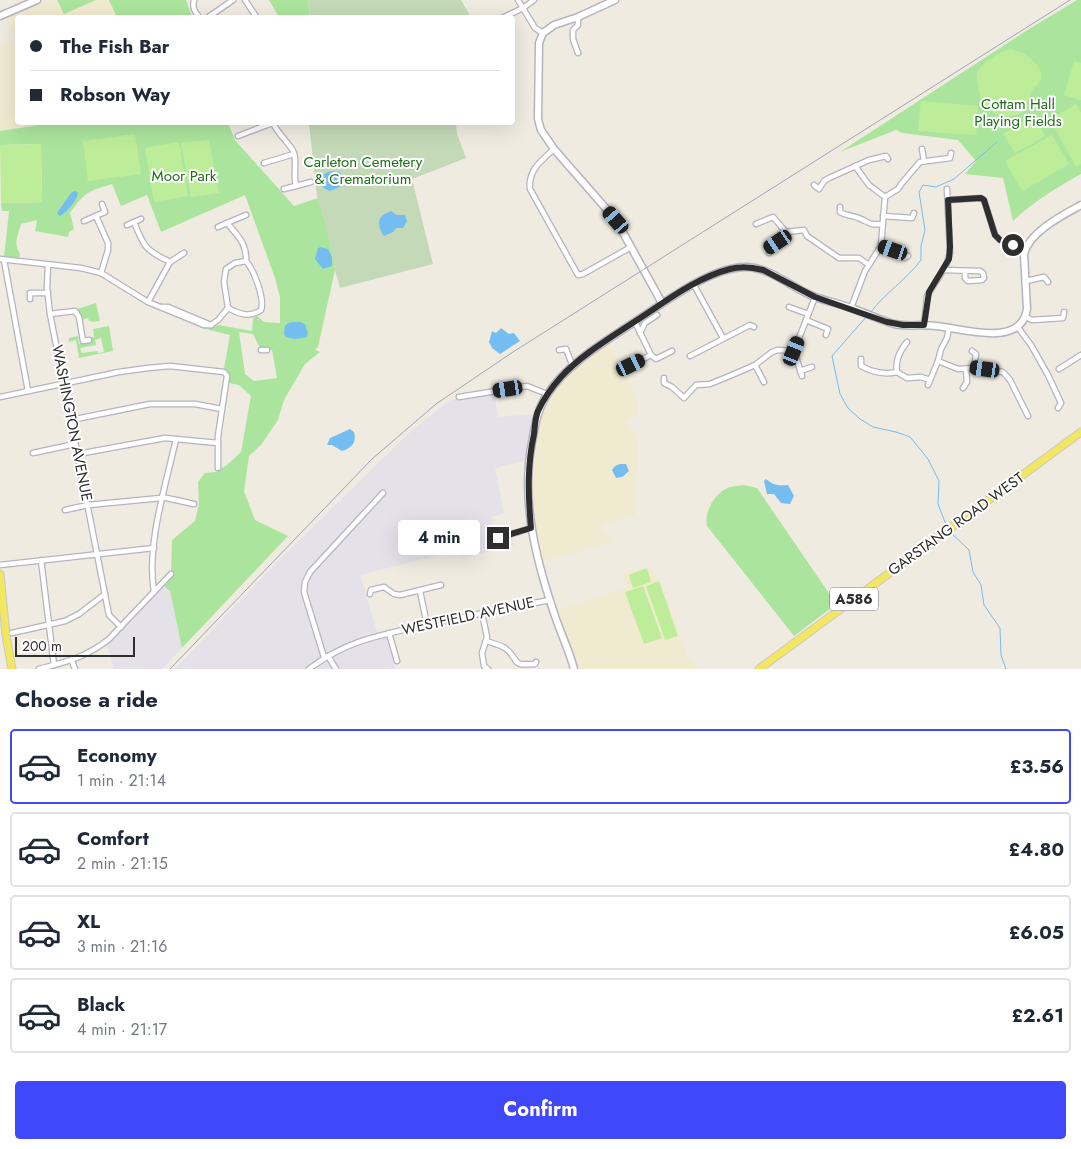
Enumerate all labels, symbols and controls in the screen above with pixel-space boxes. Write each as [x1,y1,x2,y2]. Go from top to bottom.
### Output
text: The Fish Bar [60,33,170,60]
text: Robson Way [60,81,170,108]
park label: Cottam Hall Playing Fields [974,93,1062,132]
park label: Carleton Cemetery & Crematorium [304,151,423,190]
park label: Moor Park [152,165,217,187]
car [600,204,631,236]
car [761,227,794,257]
route start [1002,234,1024,256]
car [876,238,909,262]
car [781,334,806,368]
street label: WASHINGTON AVENUE [46,343,98,503]
car [614,352,647,378]
car [969,359,1000,379]
car [492,379,523,399]
street label: GARSTANG ROAD WEST [883,467,1029,581]
callout: 4 min [398,520,480,556]
text: 4 min [418,526,460,549]
route end [487,527,509,549]
road number: A586 [830,588,878,610]
street label: WESTFIELD AVENUE [400,591,536,641]
scale bar [15,634,135,657]
text: 200 m [22,636,62,656]
text: Choose a ride [15,683,158,715]
text: Economy [77,742,157,769]
icon: car [17,744,62,789]
text: £3.56 [1010,753,1064,780]
text: 1 min · 21:14 [77,769,166,792]
text: Comfort [77,825,149,852]
icon: car [17,827,62,872]
text: £4.80 [1009,836,1064,863]
text: 2 min · 21:15 [77,852,168,875]
text: XL [77,908,100,935]
icon: car [17,910,62,955]
text: £6.05 [1009,919,1064,946]
text: 3 min · 21:16 [77,935,168,958]
text: Black [77,991,125,1018]
icon: car [17,993,62,1038]
text: £2.61 [1011,1002,1064,1029]
text: 4 min · 21:17 [77,1018,167,1041]
button: Confirm [15,1081,1066,1139]

